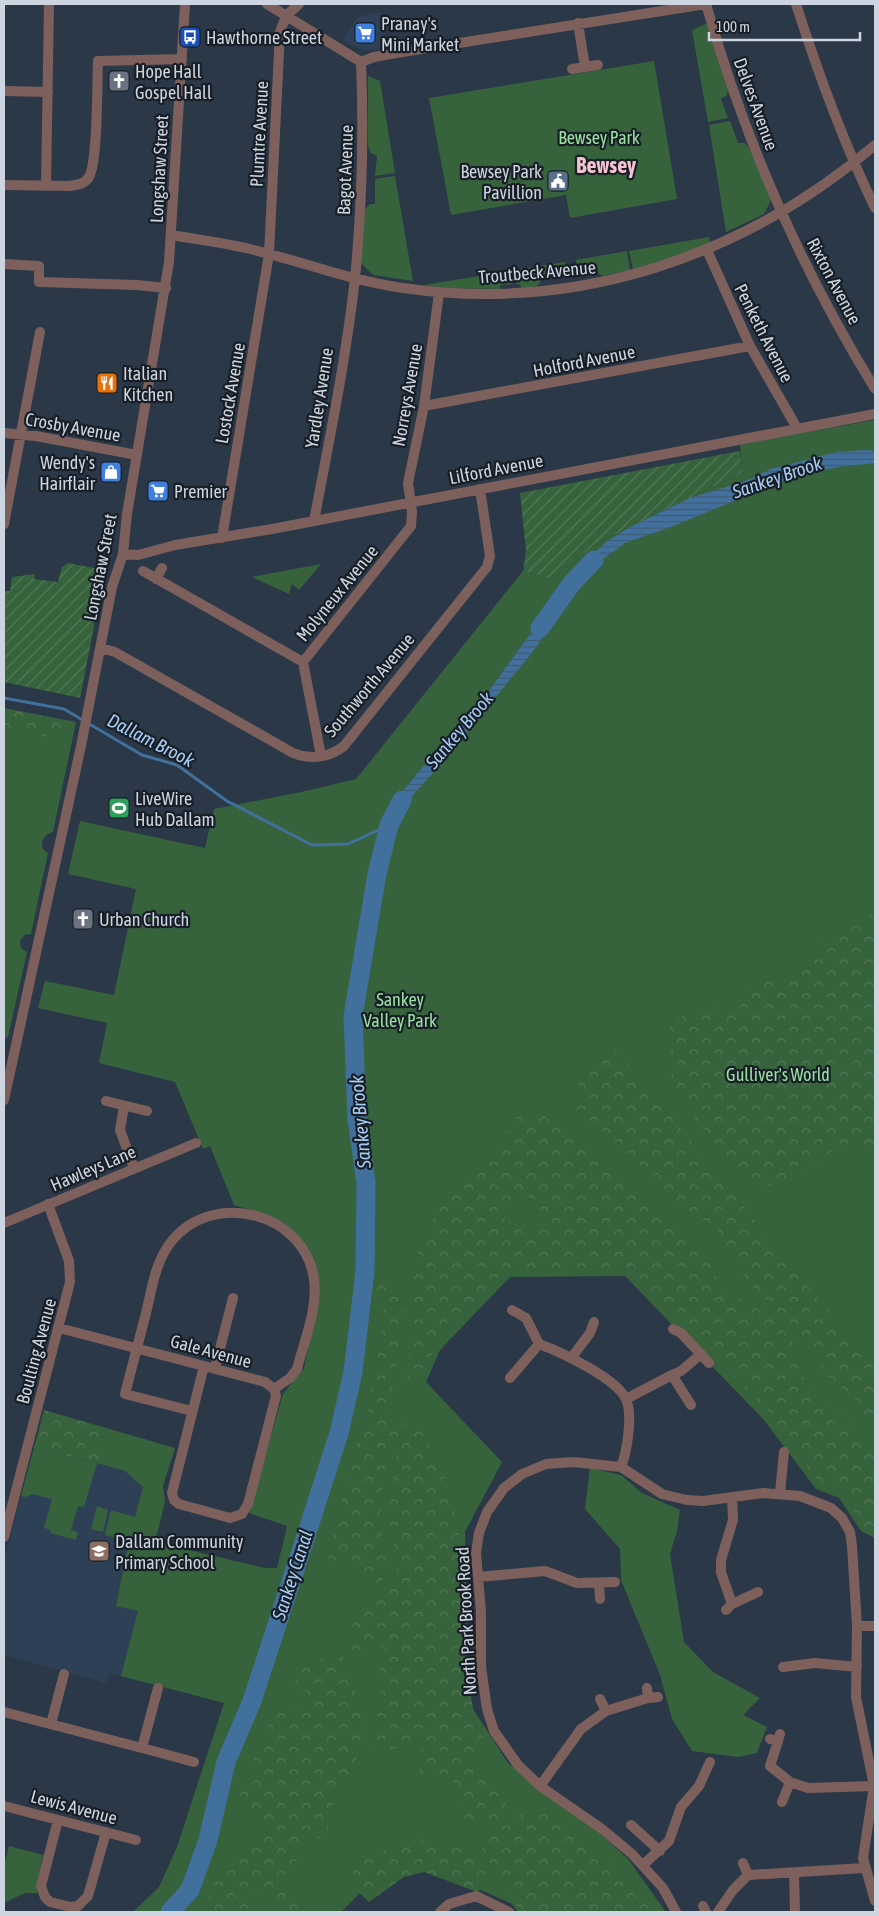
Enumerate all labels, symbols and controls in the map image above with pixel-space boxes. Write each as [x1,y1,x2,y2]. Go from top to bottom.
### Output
scale bar [709,10,860,42]
place label: Pranay's Mini Market [381,13,459,55]
text: 100 m [716,18,750,35]
supermarket icon: Pranay's Mini Market [353,21,377,45]
bus stop icon: Hawthorne Street [178,25,202,49]
place label: Hawthorne Street [206,27,322,48]
street label: Delves Avenue [730,55,782,153]
place label: Hope Hall Gospel Hall [135,61,212,103]
church icon: Hope Hall Gospel Hall [107,69,131,93]
street label: Plumtre Avenue [246,80,272,188]
street label: Longshaw Street [146,114,172,224]
street label: Bagot Avenue [333,125,357,215]
park label: Bewsey Park [558,127,640,148]
district label: Bewsey [576,152,636,178]
place label: Bewsey Park Pavillion [460,161,542,203]
public building icon: Bewsey Park Pavillion [546,169,570,193]
street label: Rixton Avenue [802,234,866,328]
street label: Troutbeck Avenue [477,256,597,288]
street label: Penketh Avenue [730,280,798,386]
street label: Lostock Avenue [211,341,249,445]
street label: Holford Avenue [531,341,637,381]
street label: Norreys Avenue [388,342,426,448]
street label: Yardley Avenue [301,346,337,450]
place label: Italian Kitchen [123,363,173,405]
restaurant icon: Italian Kitchen [95,371,119,395]
street label: Crosby Avenue [24,408,122,446]
street label: Lilford Avenue [447,450,545,488]
water label: Sankey Brook [728,451,825,503]
place label: Wendy's Hairflair [39,452,96,494]
shop icon: Wendy's Hairflair [99,460,123,484]
supermarket icon: Premier [146,479,170,503]
place label: Premier [174,481,228,502]
street label: Longshaw Street [79,512,121,622]
street label: Molyneux Avenue [292,541,382,645]
street label: Southworth Avenue [319,629,419,741]
water label: Sankey Brook [420,687,498,774]
water label: Dallam Brook [104,709,199,772]
place label: LiveWire Hub Dallam [135,788,214,830]
sports icon: LiveWire Hub Dallam [107,796,131,820]
church icon: Urban Church [71,907,95,931]
place label: Urban Church [99,909,189,930]
park label: Sankey Valley Park [363,989,437,1031]
park label: Gulliver's World [726,1064,830,1085]
water label: Sankey Brook [345,1074,375,1170]
street label: Hawleys Lane [47,1141,139,1195]
street label: Boulting Avenue [12,1296,60,1406]
street label: Gale Avenue [168,1330,254,1372]
water label: Sankey Canal [267,1527,317,1624]
place label: Dallam Community Primary School [115,1531,243,1573]
school or university icon: Dallam Community Primary School [87,1539,111,1563]
street label: North Park Brook Road [452,1546,480,1696]
street label: Lewis Avenue [29,1785,119,1829]

